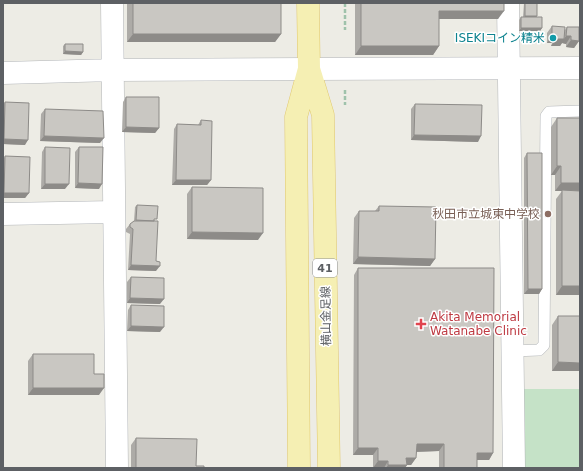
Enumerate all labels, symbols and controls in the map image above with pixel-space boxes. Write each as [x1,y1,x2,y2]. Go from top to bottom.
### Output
place label: ISEKIコイン精米 [455,31,545,45]
marker: ISEKIコイン精米 [548,33,558,43]
place label: 秋田市立城東中学校 [432,207,540,221]
marker: 秋田市立城東中学校 [543,209,553,219]
road number: 41 [313,259,337,277]
street label: 横山金足線 [318,286,334,346]
place label: Akita Memorial Watanabe Clinic [430,310,527,338]
marker: Akita Memorial Watanabe Clinic [415,318,427,330]

